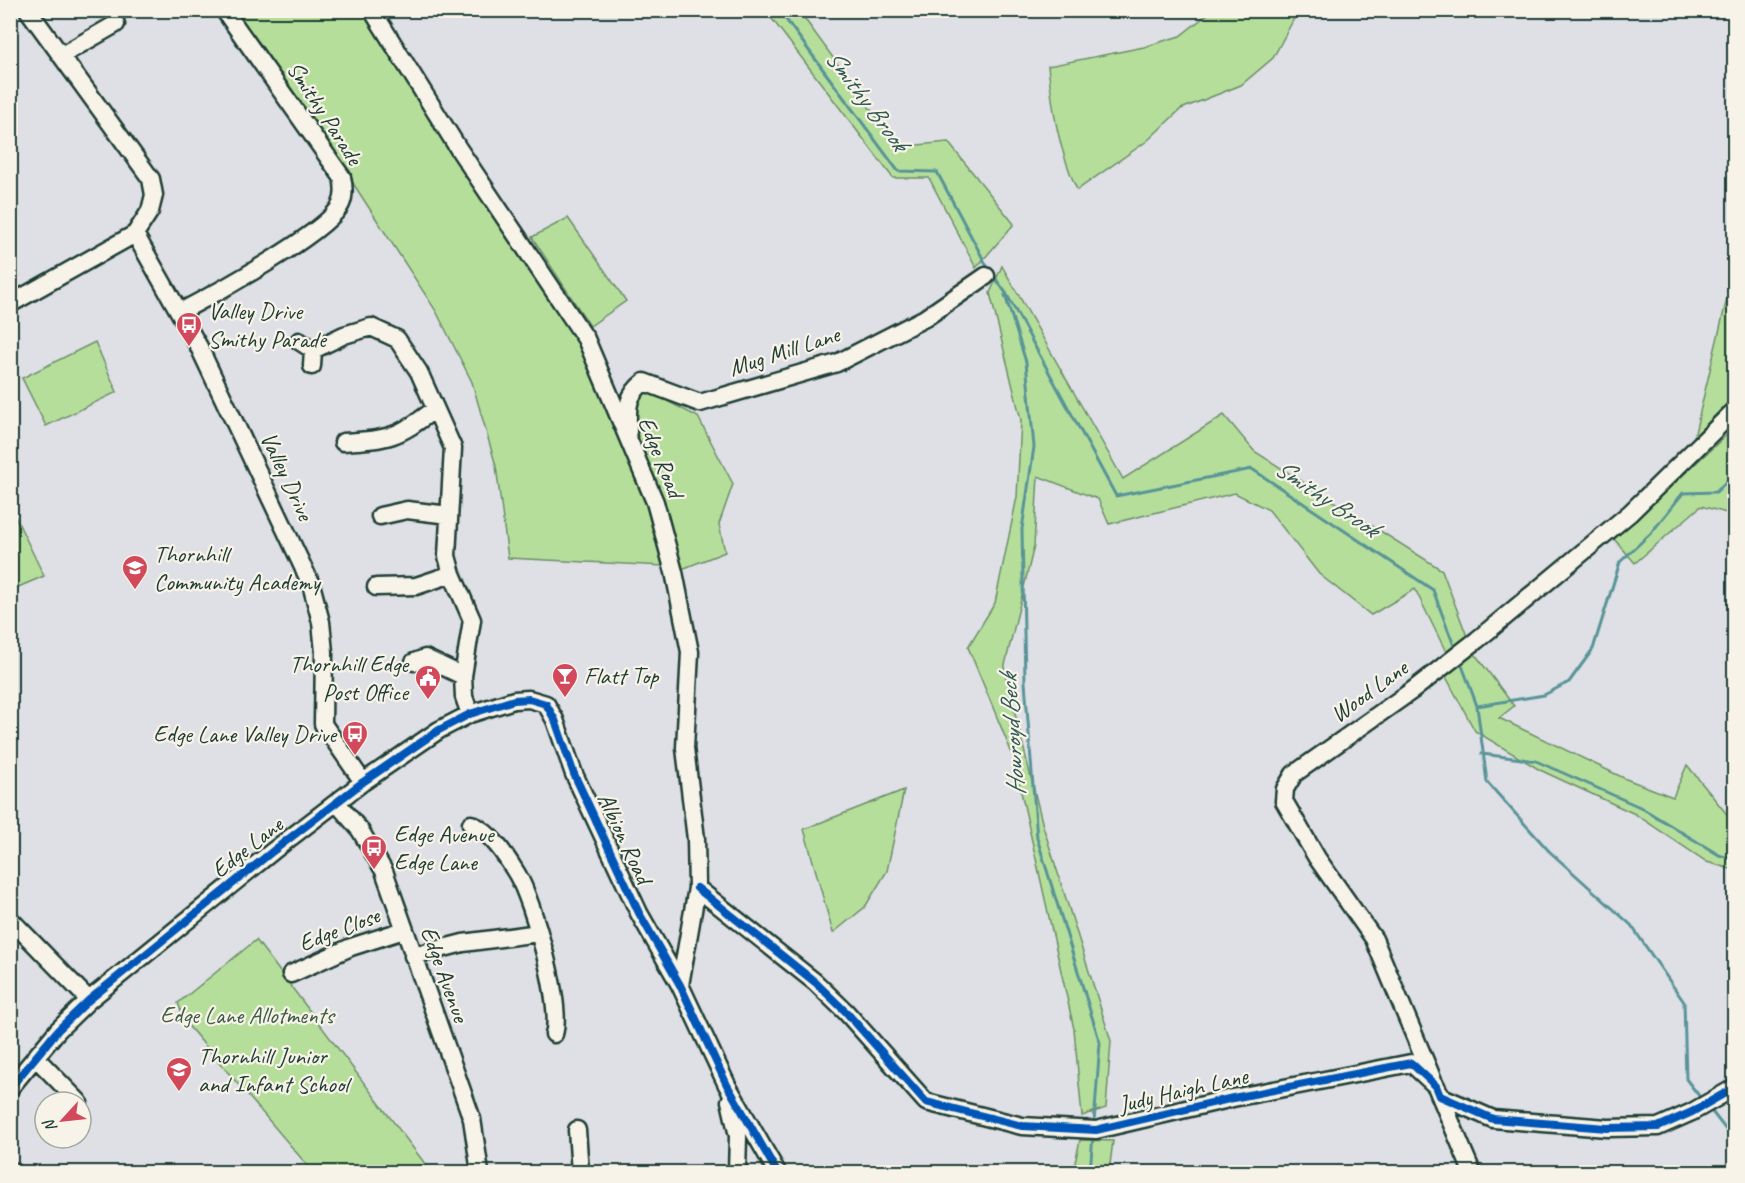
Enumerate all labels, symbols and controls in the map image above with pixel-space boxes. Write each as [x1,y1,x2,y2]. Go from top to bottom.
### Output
water label: Smithy Brook [818,43,919,162]
street label: Smithy Parade [280,55,371,172]
place label: Valley Drive Smithy Parade [208,296,328,354]
bus stop icon: Valley Drive Smithy Parade [174,310,204,348]
street label: Mug Mill Lane [725,318,845,383]
street label: Edge Road [631,412,692,505]
street label: Valley Drive [254,427,321,527]
water label: Smithy Brook [1269,451,1390,548]
place label: Thornhill Community Academy [154,539,321,597]
school or university icon: Thornhill Community Academy [120,553,150,591]
place label: Thornhill Edge Post Office [289,649,410,707]
street label: Wood Lane [1325,652,1415,729]
bar icon: Flatt Top [550,661,580,699]
place label: Flatt Top [584,661,659,691]
public building icon: Thornhill Edge Post Office [413,663,443,701]
water label: Howroyd Beck [991,668,1033,797]
place label: Edge Lane Valley Drive [153,719,338,749]
bus stop icon: Edge Lane Valley Drive [340,719,370,757]
street label: Albion Road [591,788,661,892]
street label: Edge Lane [205,808,291,884]
place label: Edge Avenue Edge Lane [394,819,496,877]
bus stop icon: Edge Avenue Edge Lane [359,833,389,871]
street label: Edge Close [294,899,386,958]
street label: Edge Avenue [414,922,477,1028]
park label: Edge Lane Allotments [160,1000,336,1030]
place label: Thornhill Junior and Infant School [198,1041,352,1099]
school or university icon: Thornhill Junior and Infant School [164,1055,194,1093]
street label: Judy Haigh Lane [1115,1060,1253,1120]
north arrow [33,1090,93,1150]
text: N [38,1115,62,1135]

